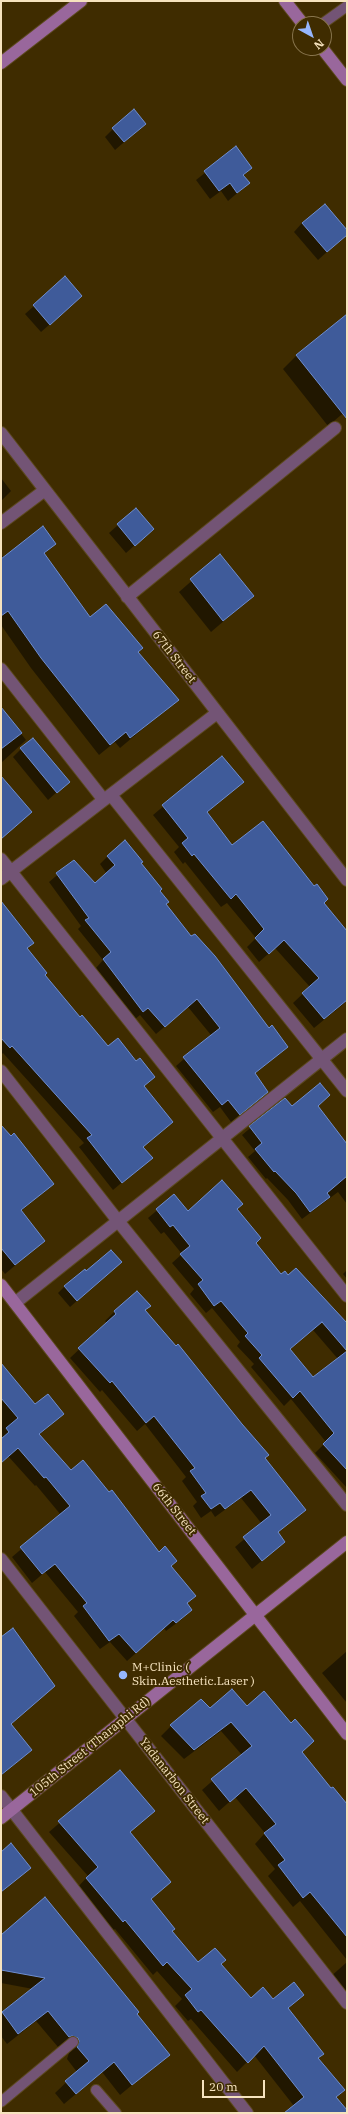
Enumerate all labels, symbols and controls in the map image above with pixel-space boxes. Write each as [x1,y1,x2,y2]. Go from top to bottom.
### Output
north arrow [292,16,332,56]
text: N [311,36,327,53]
street label: 67th Street [149,628,199,686]
street label: 66th Street [149,1480,199,1538]
place label: M+Clinic ( Skin.Aesthetic.Laser ) [132,1661,255,1689]
marker: M+Clinic ( Skin.Aesthetic.Laser ) [117,1669,129,1681]
street label: 105th Street (Tharaphi Rd) [27,1694,153,1800]
street label: Yadanarbon Street [136,1735,212,1827]
scale bar [204,2072,267,2098]
text: 20 m [209,2079,238,2094]

